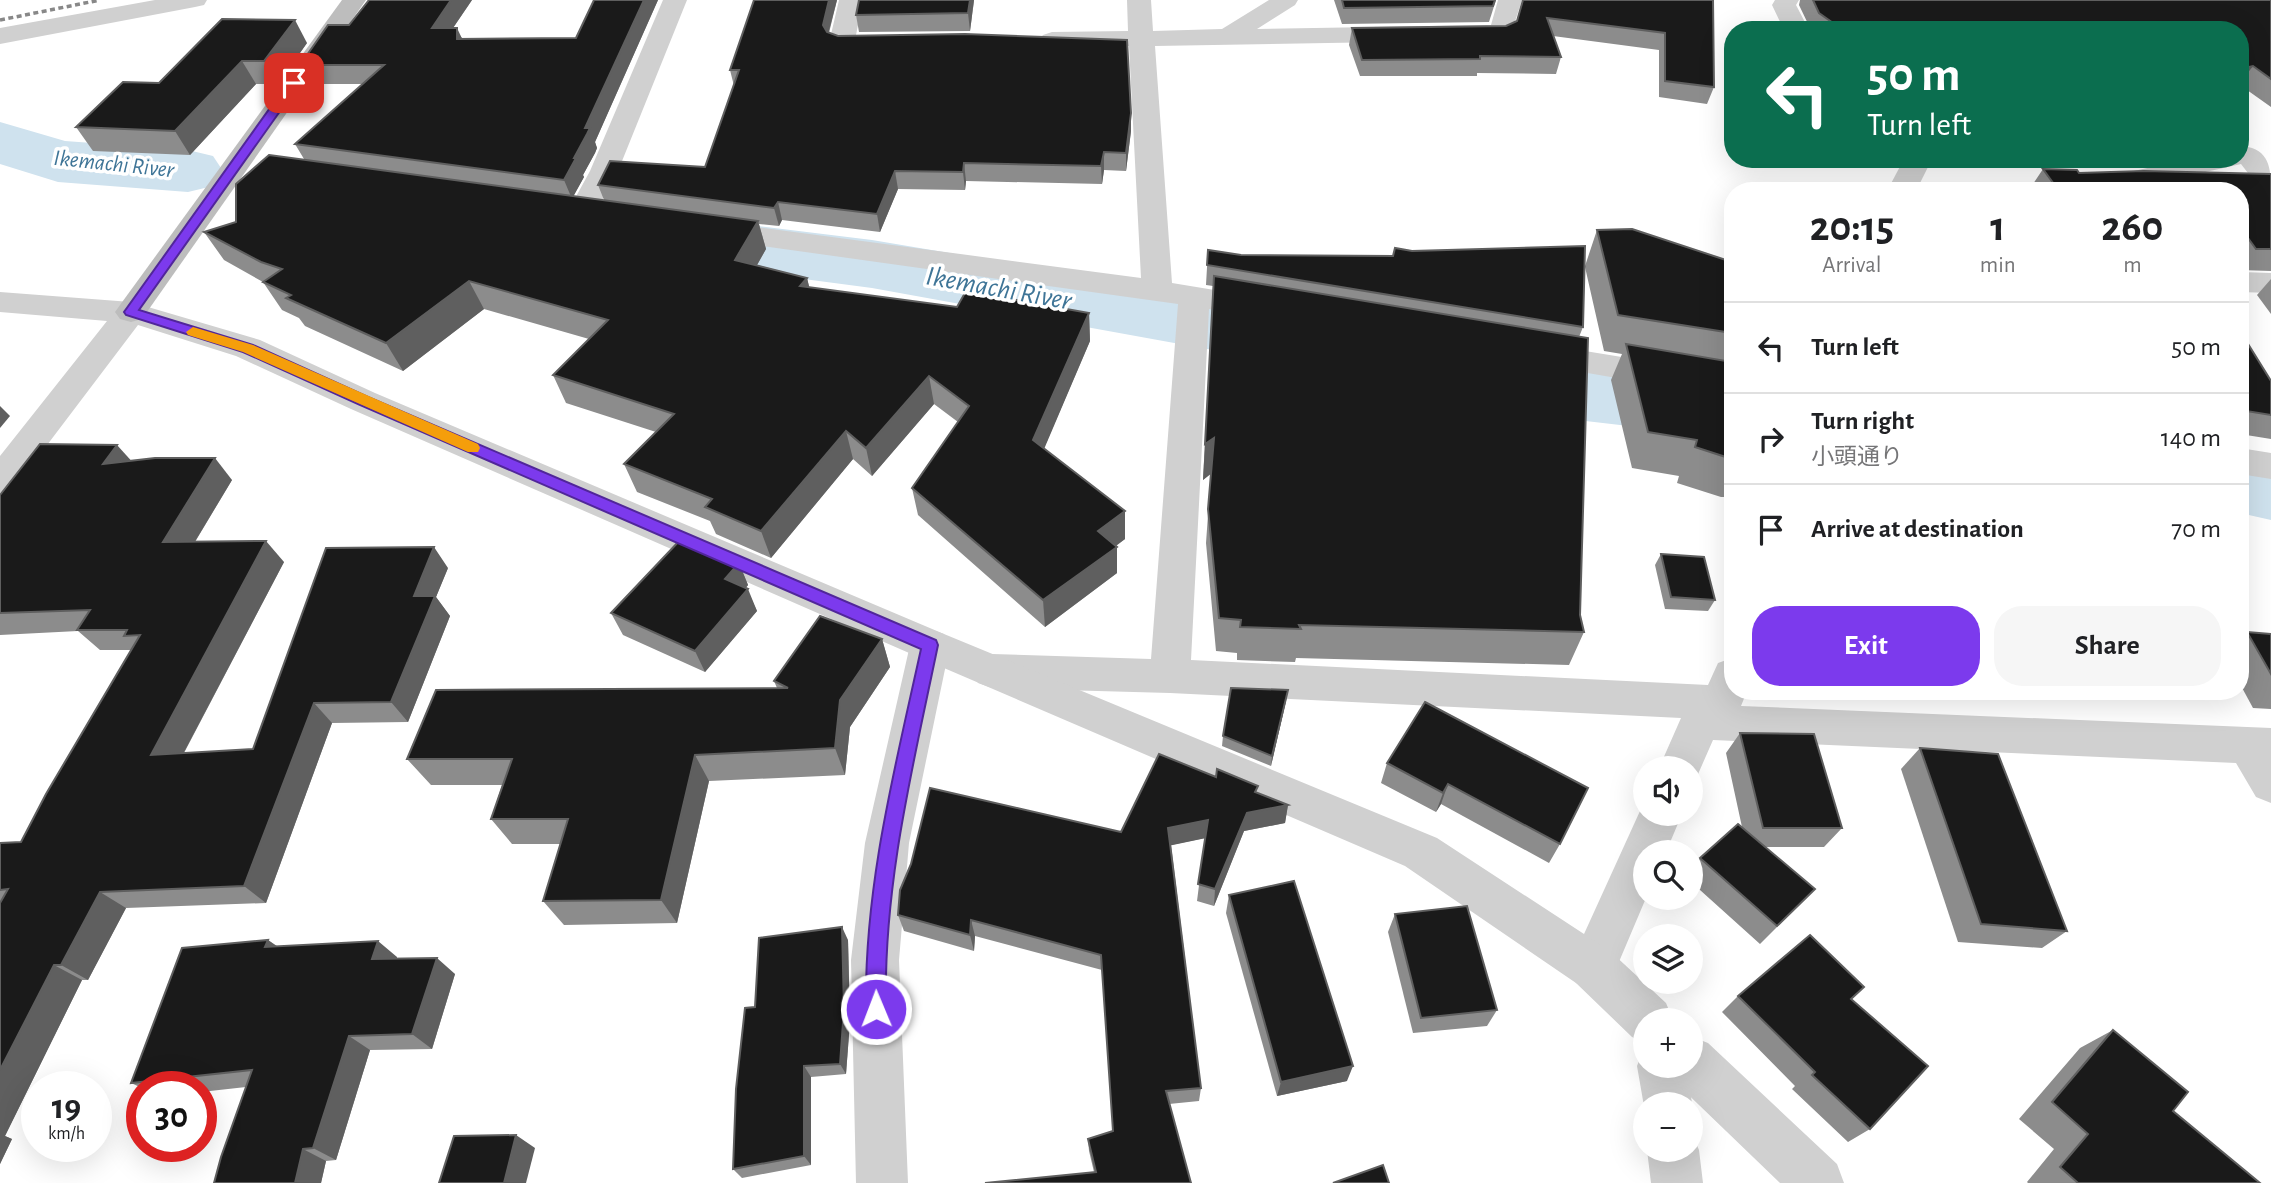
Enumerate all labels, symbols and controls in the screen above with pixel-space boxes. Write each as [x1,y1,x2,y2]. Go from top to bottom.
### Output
icon: left [1752,49,1843,140]
text: 50 m [1867,51,1961,100]
pin [264,53,324,113]
icon: arrive [275,64,313,102]
text: Turn left [1867,109,1971,141]
water label: Ikemachi River [53,147,176,182]
text: 20:15 [1810,206,1894,248]
text: 1 [1990,206,2005,248]
text: 260 [2101,206,2163,248]
text: Arrival [1822,254,1882,277]
text: min [1980,254,2016,277]
text: m [2123,254,2142,277]
water label: Ikemachi River [924,262,1074,316]
icon: left [1752,329,1790,367]
text: Turn left [1811,334,1899,360]
text: 50 m [2171,334,2221,360]
text: Turn right [1811,408,1914,434]
icon: right [1752,420,1790,458]
text: 140 m [2161,425,2221,451]
text: 小頭通り [1811,446,1903,469]
icon: arrive [1752,511,1790,549]
text: Arrive at destination [1811,516,2024,542]
text: 70 m [2171,516,2221,542]
button: Exit [1752,606,1980,686]
button: Share [1994,606,2221,686]
map controls [1633,756,1703,1162]
button: sound [1633,756,1703,826]
button: search [1633,840,1703,910]
button: layers [1633,924,1703,994]
position arrow [839,972,913,1046]
button: + [1633,1008,1703,1078]
speed limit sign: 30 [126,1071,217,1162]
text: 19 [52,1090,81,1125]
button: − [1633,1092,1703,1162]
text: km/h [48,1125,85,1143]

